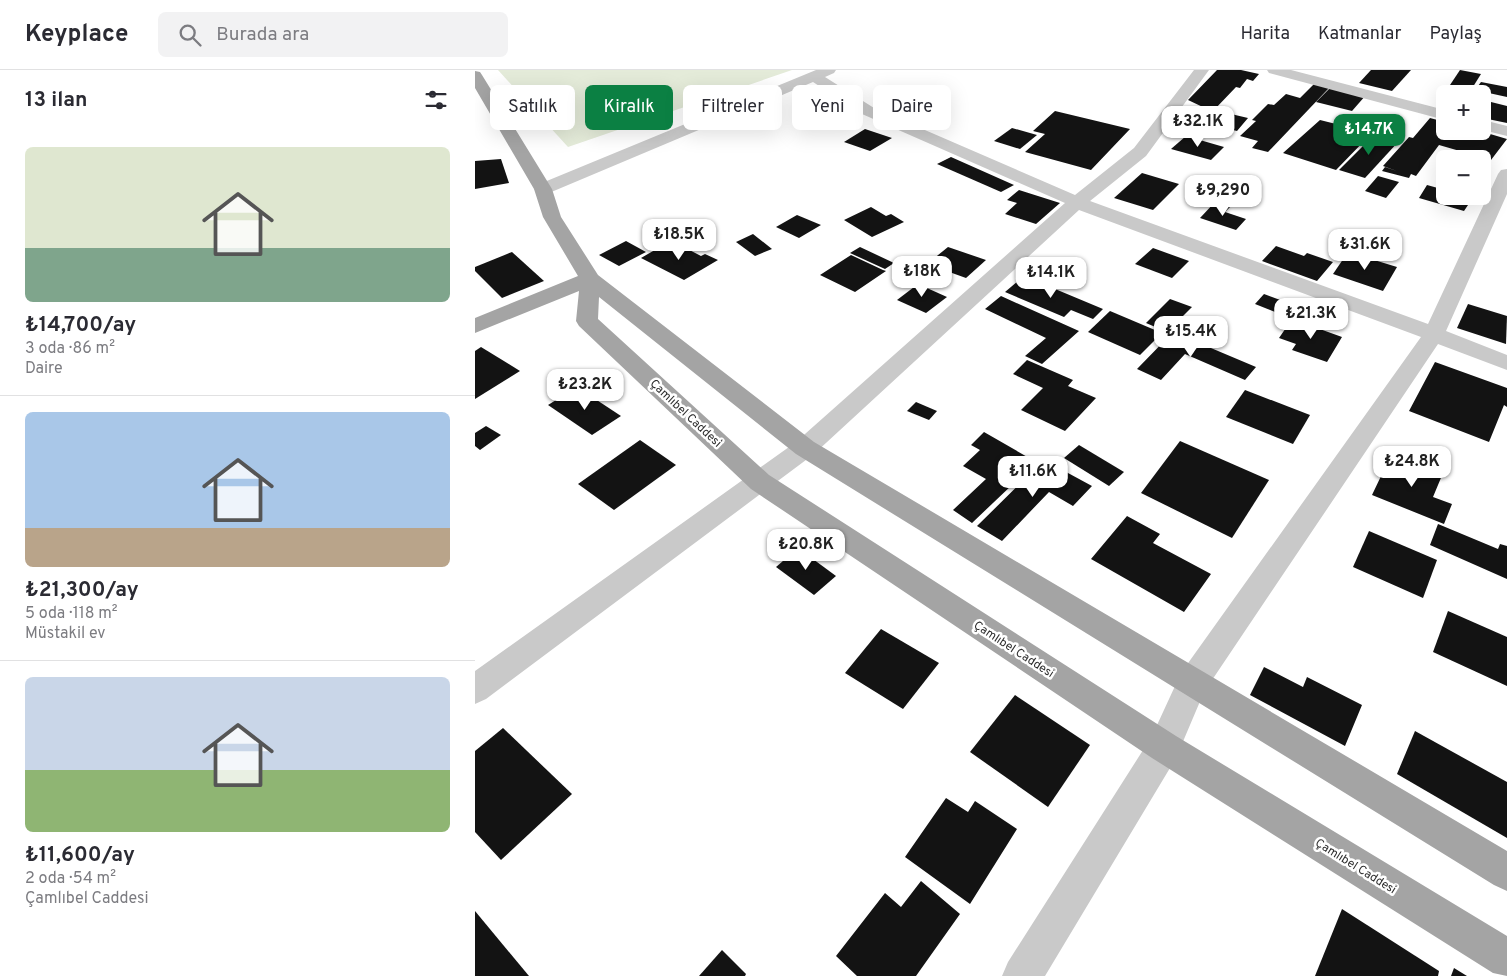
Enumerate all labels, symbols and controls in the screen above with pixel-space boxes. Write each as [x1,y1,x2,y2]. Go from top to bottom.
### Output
search box [158,12,508,57]
text: Keyplace [25,20,128,50]
icon: search [176,21,204,49]
text: Burada ara [216,23,309,47]
text: Harita [1241,23,1290,46]
text: Katmanlar [1318,23,1401,46]
text: Paylaş [1429,23,1482,46]
chip: Satılık [490,85,575,130]
chip: Kiralık [585,85,673,130]
chip: Filtreler [683,85,782,130]
chip: Yeni [792,85,863,130]
chip: Daire [873,85,951,130]
map controls [1436,85,1491,205]
button: + [1436,85,1491,140]
icon: filters [422,86,450,114]
text: 13 ilan [25,87,88,114]
pin: ₺32.1K [1157,106,1239,148]
text: ₺32.1K [1172,112,1224,132]
pin: ₺14.7K [1328,114,1410,156]
text: ₺14.7K [1344,120,1394,140]
button: − [1436,150,1491,205]
pin: ₺9,290 [1182,174,1264,217]
icon: home [193,179,283,269]
text: ₺9,290 [1196,181,1250,201]
pin: ₺18.5K [638,218,720,261]
text: ₺18.5K [653,225,705,245]
pin: ₺31.6K [1324,228,1406,271]
text: ₺31.6K [1339,235,1391,255]
pin: ₺18K [892,256,952,298]
pin: ₺14.1K [1010,256,1092,299]
text: ₺18K [903,262,941,282]
text: ₺14.1K [1027,263,1075,283]
pin: ₺21.3K [1270,298,1352,340]
text: ₺21.3K [1285,304,1337,324]
text: ₺14,700/ay [25,312,136,339]
pin: ₺15.4K [1150,316,1232,358]
text: ₺15.4K [1165,322,1217,342]
text: 3 oda · 86 m² [25,339,115,359]
text: Daire [25,359,63,379]
pin: ₺23.2K [544,368,626,411]
text: ₺23.2K [558,375,612,395]
street label: Çamlıbel Caddesi [646,376,725,451]
icon: home [193,445,283,535]
pin: ₺24.8K [1371,446,1453,488]
text: ₺24.8K [1384,452,1440,472]
pin: ₺11.6K [992,456,1074,498]
text: ₺11.6K [1009,462,1057,482]
pin: ₺20.8K [765,528,847,571]
text: ₺20.8K [778,535,834,555]
text: ₺21,300/ay [25,577,139,604]
text: 5 oda · 118 m² [25,604,118,624]
street label: Çamlıbel Caddesi [970,618,1057,682]
text: Müstakil ev [25,624,106,644]
icon: home [193,710,283,800]
street label: Çamlıbel Caddesi [1312,836,1399,898]
text: ₺11,600/ay [25,842,135,869]
text: 2 oda · 54 m² [25,869,116,889]
text: Çamlıbel Caddesi [25,889,149,909]

